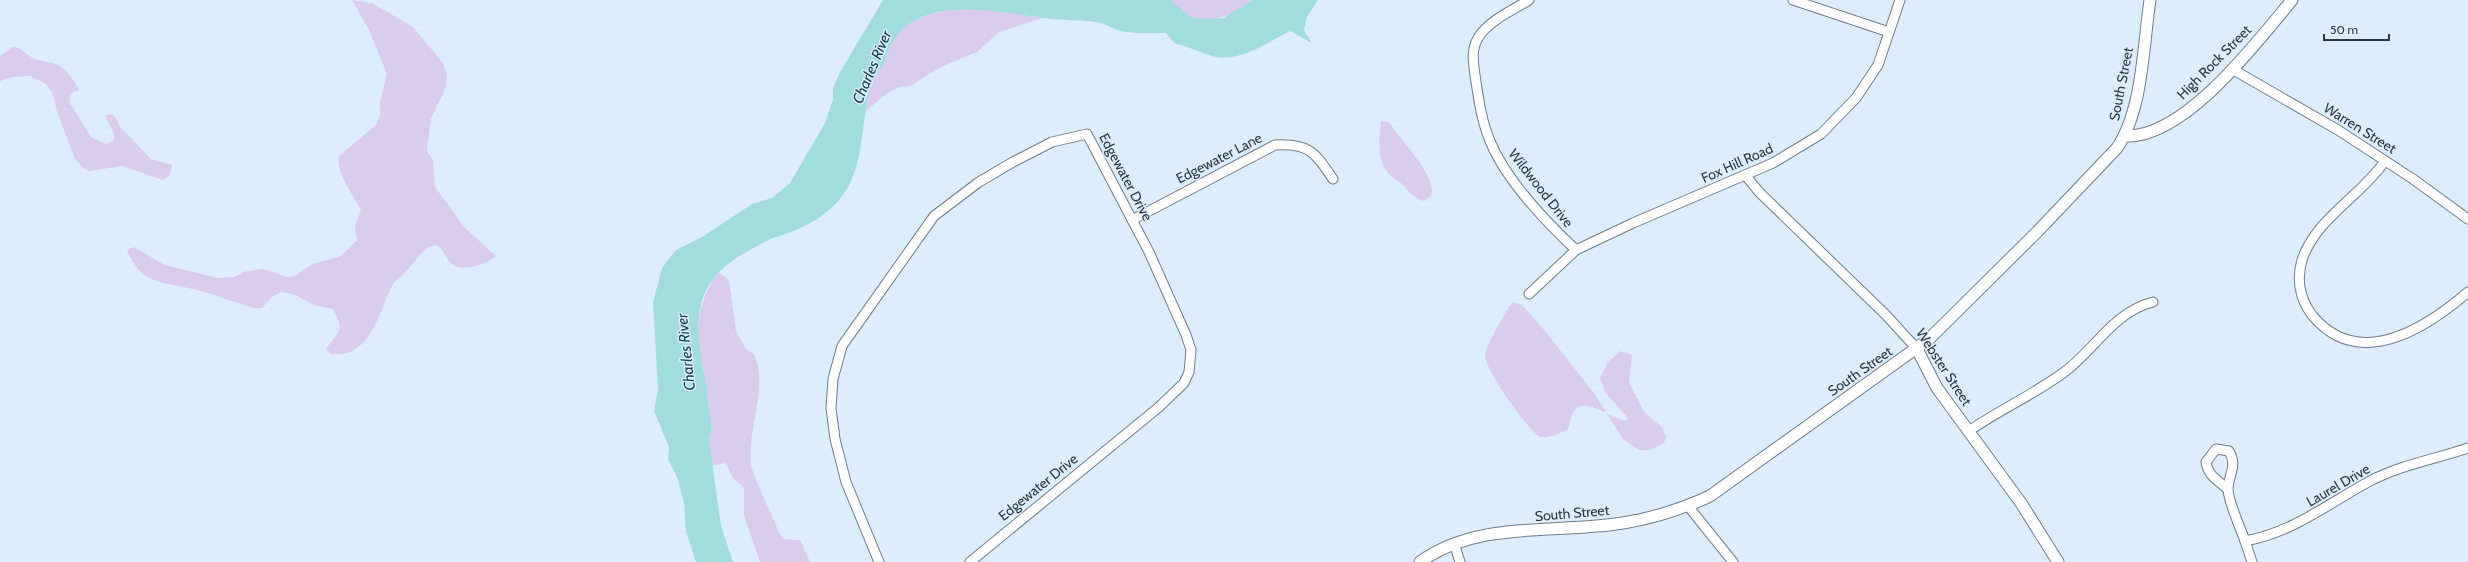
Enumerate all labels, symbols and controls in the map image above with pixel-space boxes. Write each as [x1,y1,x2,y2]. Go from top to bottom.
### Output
scale bar [2324,16,2389,42]
street label: High Rock Street [2173,21,2255,103]
text: 50 m [2330,22,2358,37]
water label: Charles River [849,27,896,106]
street label: South Street [2105,45,2137,122]
street label: Warren Street [2320,99,2400,158]
street label: Edgewater Lane [1173,129,1265,187]
street label: Edgewater Drive [1095,130,1157,224]
street label: Fox Hill Road [1698,139,1776,187]
street label: Wildwood Drive [1505,145,1577,231]
water label: Charles River [673,311,699,391]
street label: Webster Street [1912,325,1976,409]
street label: South Street [1824,342,1896,400]
street label: Edgewater Drive [995,450,1081,524]
street label: Laurel Drive [2303,460,2373,510]
street label: South Street [1534,501,1610,525]

